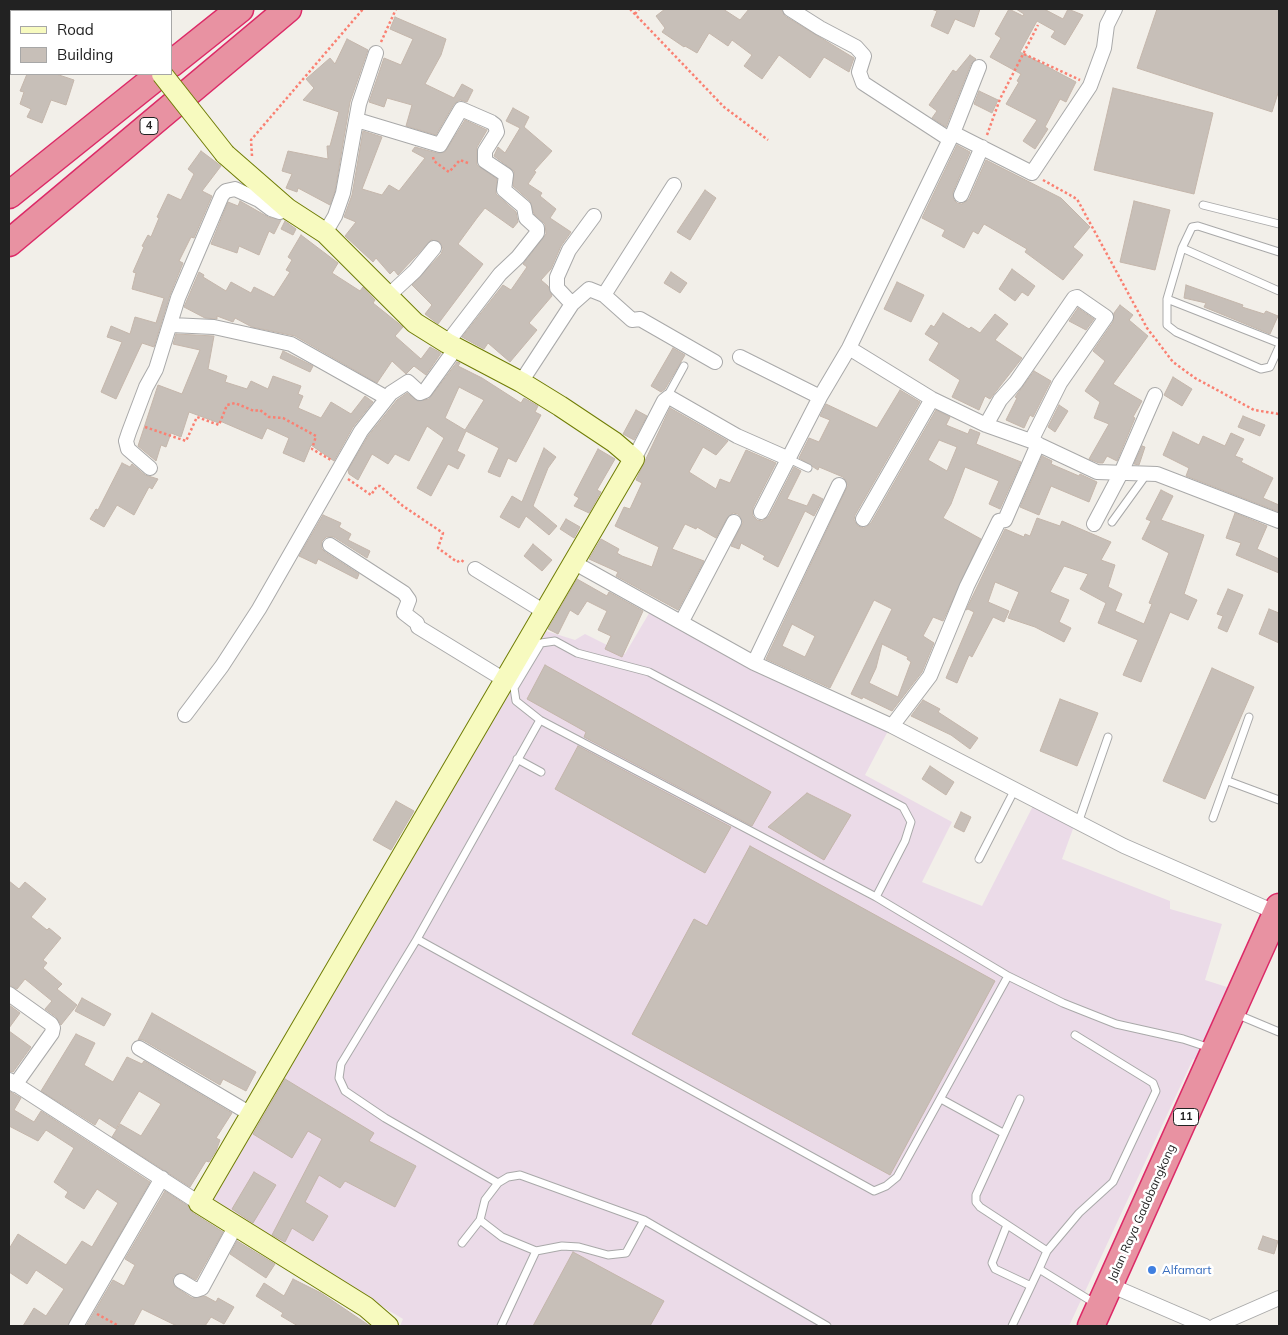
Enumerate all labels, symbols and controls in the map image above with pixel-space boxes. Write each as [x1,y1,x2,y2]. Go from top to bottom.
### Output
legend [10,10,172,75]
text: Road [57,20,94,39]
text: Building [57,45,113,64]
road number: 4 [140,118,158,134]
road number: 11 [1174,1108,1198,1126]
street label: Jalan Raya Gadobangkong [1105,1142,1179,1284]
place label: Alfamart [1162,1263,1211,1277]
marker: Alfamart [1146,1264,1158,1276]

